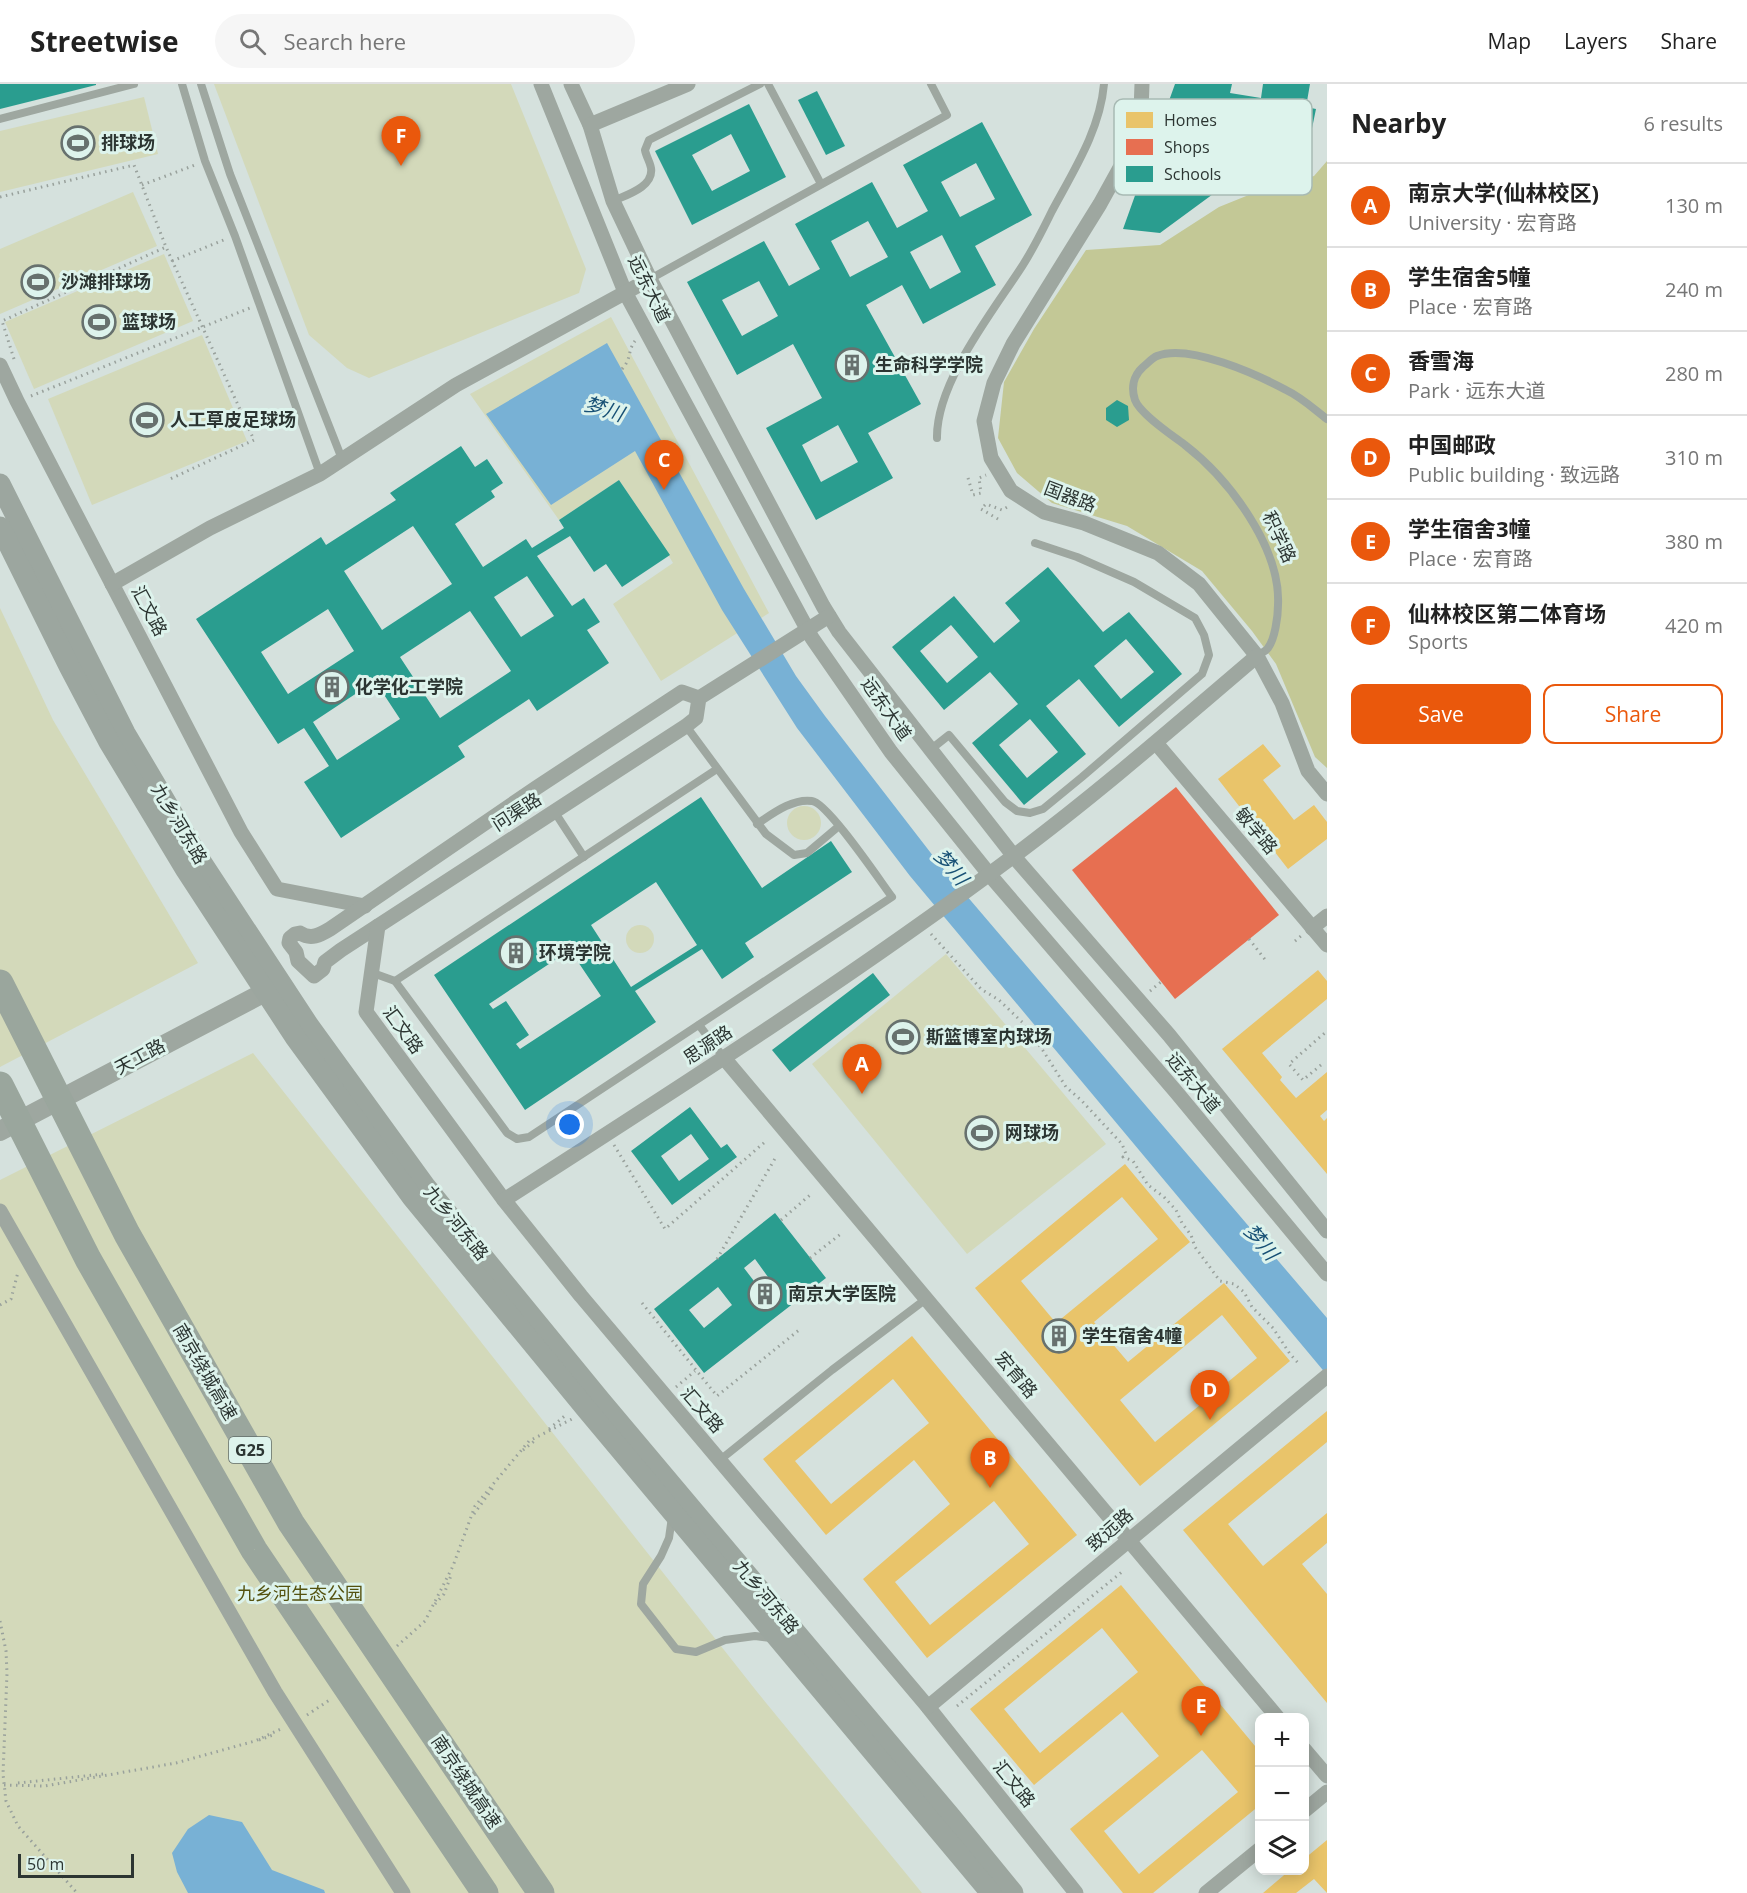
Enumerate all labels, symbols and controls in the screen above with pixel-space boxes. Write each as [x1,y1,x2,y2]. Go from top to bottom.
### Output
search box [215,14,635,68]
text: Streetwise [30,22,179,60]
icon: search [236,25,269,58]
text: Search here [284,26,406,56]
text: Map [1488,27,1531,55]
text: Layers [1564,27,1628,55]
text: Share [1661,27,1717,55]
legend [1114,99,1312,195]
text: Nearby [1351,105,1446,141]
text: Homes [1164,109,1217,131]
text: 6 results [1643,110,1723,137]
pin: F [382,116,420,166]
sports icon: 排球场 [60,125,96,161]
place label: 排球场 [101,130,155,154]
text: Shops [1164,136,1210,158]
text: Schools [1164,163,1221,185]
text: 南京大学(仙林校区) [1408,177,1599,207]
text: A [1364,192,1377,219]
text: 130 m [1665,192,1723,219]
text: University · 宏育路 [1408,209,1577,236]
street label: 远东大道 [623,251,676,326]
text: 学生宿舍5幢 [1408,261,1531,291]
sports icon: 沙滩排球场 [20,264,56,300]
place label: 沙滩排球场 [61,269,151,293]
text: B [1364,276,1377,303]
text: 240 m [1665,276,1723,303]
text: Place · 宏育路 [1408,293,1533,320]
sports icon: 篮球场 [81,304,117,340]
place label: 篮球场 [122,309,176,333]
text: 香雪海 [1408,345,1474,375]
building icon: 生命科学学院 [834,347,870,383]
place label: 生命科学学院 [875,352,983,376]
text: C [1364,360,1377,387]
text: 280 m [1665,360,1723,387]
text: Park · 远东大道 [1408,377,1545,404]
water label: 梦川 [581,390,629,428]
sports icon: 人工草皮足球场 [129,402,165,438]
place label: 人工草皮足球场 [170,407,296,431]
text: 中国邮政 [1408,429,1496,459]
pin: C [644,440,684,490]
text: D [1363,444,1378,471]
text: 310 m [1665,444,1723,471]
text: Public building · 致远路 [1408,461,1620,488]
street label: 国器路 [1041,475,1100,517]
street label: 积学路 [1258,507,1302,566]
text: 学生宿舍3幢 [1408,513,1531,543]
text: E [1365,528,1376,555]
text: 380 m [1665,528,1723,555]
text: Place · 宏育路 [1408,545,1533,572]
street label: 汇文路 [127,581,173,640]
text: 仙林校区第二体育场 [1408,598,1606,628]
text: F [1365,612,1376,639]
text: 420 m [1665,612,1723,639]
text: Sports [1408,628,1468,655]
building icon: 化学化工学院 [314,669,350,705]
street label: 远东大道 [856,672,917,745]
place label: 化学化工学院 [355,674,463,698]
button: Save [1351,684,1531,744]
button: Share [1543,684,1723,744]
street label: 九乡河东路 [146,779,213,868]
street label: 问渠路 [487,786,546,836]
street label: 敏学路 [1230,802,1283,859]
water label: 梦川 [928,843,976,892]
building icon: 环境学院 [498,935,534,971]
place label: 环境学院 [539,940,611,964]
street label: 汇文路 [378,1001,429,1058]
street label: 思源路 [678,1019,737,1069]
sports icon: 斯篮博室内球场 [885,1019,921,1055]
place label: 斯篮博室内球场 [926,1024,1052,1048]
street label: 天工路 [110,1033,169,1079]
pin: A [842,1044,882,1094]
street label: 远东大道 [1161,1047,1226,1118]
your location [555,1110,584,1139]
sports icon: 网球场 [964,1115,1000,1151]
place label: 网球场 [1005,1120,1059,1144]
street label: 九乡河东路 [419,1180,494,1265]
water label: 梦川 [1238,1218,1286,1267]
building icon: 南京大学医院 [747,1276,783,1312]
place label: 南京大学医院 [788,1281,896,1305]
building icon: 学生宿舍4幢 [1041,1318,1077,1354]
street label: 南京绕城高速 [168,1319,243,1424]
place label: 学生宿舍4幢 [1082,1323,1182,1347]
street label: 宏育路 [990,1346,1043,1403]
pin: D [1190,1370,1230,1420]
street label: 汇文路 [676,1381,730,1438]
road number: G25 [229,1437,271,1463]
pin: B [970,1438,1010,1488]
street label: 致远路 [1081,1502,1138,1556]
street label: 九乡河东路 [729,1554,805,1639]
park label: 九乡河生态公园 [237,1581,363,1605]
pin: E [1182,1686,1220,1736]
map controls [1255,1713,1309,1875]
button: + [1255,1713,1309,1767]
street label: 南京绕城高速 [427,1730,507,1833]
street label: 汇文路 [988,1755,1041,1812]
button: − [1255,1767,1309,1821]
button: layers [1255,1821,1309,1875]
scale bar [18,1851,134,1878]
text: 50 m [27,1853,64,1875]

